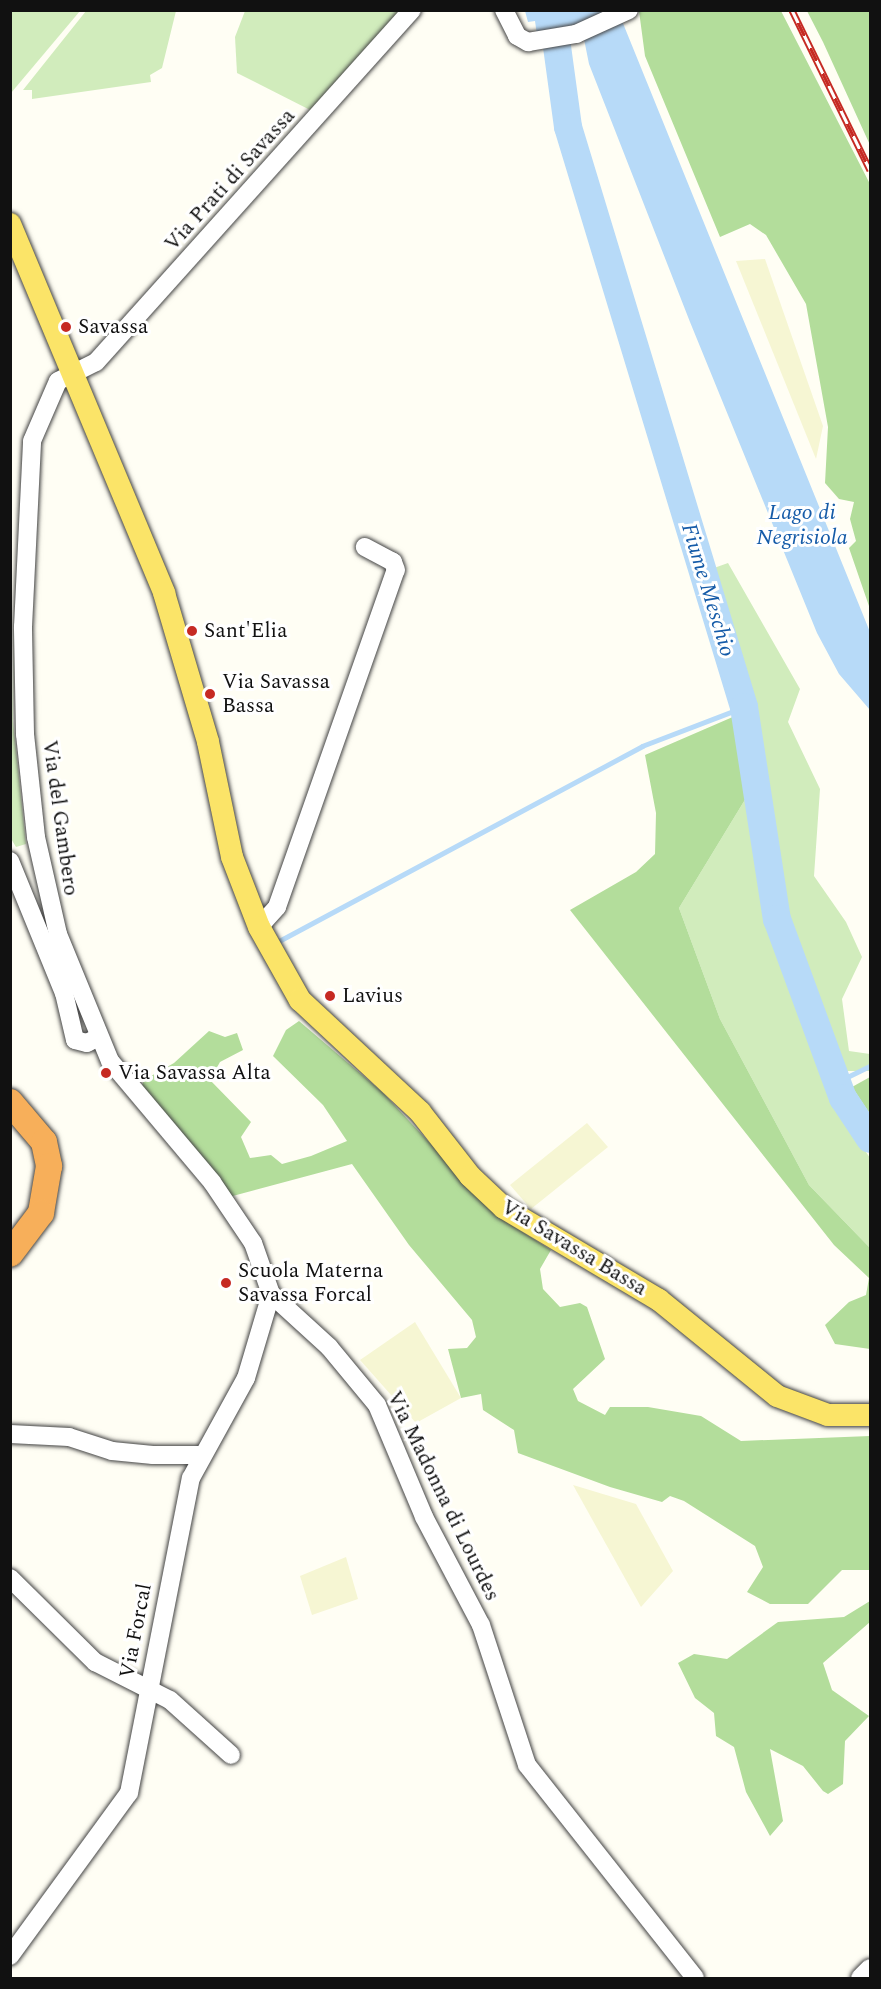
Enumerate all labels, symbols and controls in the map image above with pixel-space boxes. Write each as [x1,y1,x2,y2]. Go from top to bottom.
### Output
street label: Via Prati di Savassa [159,104,301,256]
place label: Savassa [78,314,148,340]
marker: Savassa [59,320,73,334]
water label: Lago di Negrisiola [756,499,848,550]
water label: Fiume Meschio [675,520,741,660]
place label: Sant'Elia [204,618,287,644]
marker: Sant'Elia [185,624,199,638]
place label: Via Savassa Bassa [222,669,330,719]
marker: Via Savassa Bassa [203,687,217,701]
street label: Via del Gambero [37,739,83,897]
place label: Lavius [342,983,403,1009]
marker: Lavius [323,989,337,1003]
place label: Via Savassa Alta [118,1060,271,1086]
marker: Via Savassa Alta [99,1066,113,1080]
street label: Via Savassa Bassa [497,1195,651,1301]
place label: Scuola Materna Savassa Forcal [238,1258,383,1308]
marker: Scuola Materna Savassa Forcal [219,1276,233,1290]
street label: Via Madonna di Lourdes [381,1387,505,1605]
street label: Via Forcal [114,1581,158,1681]

